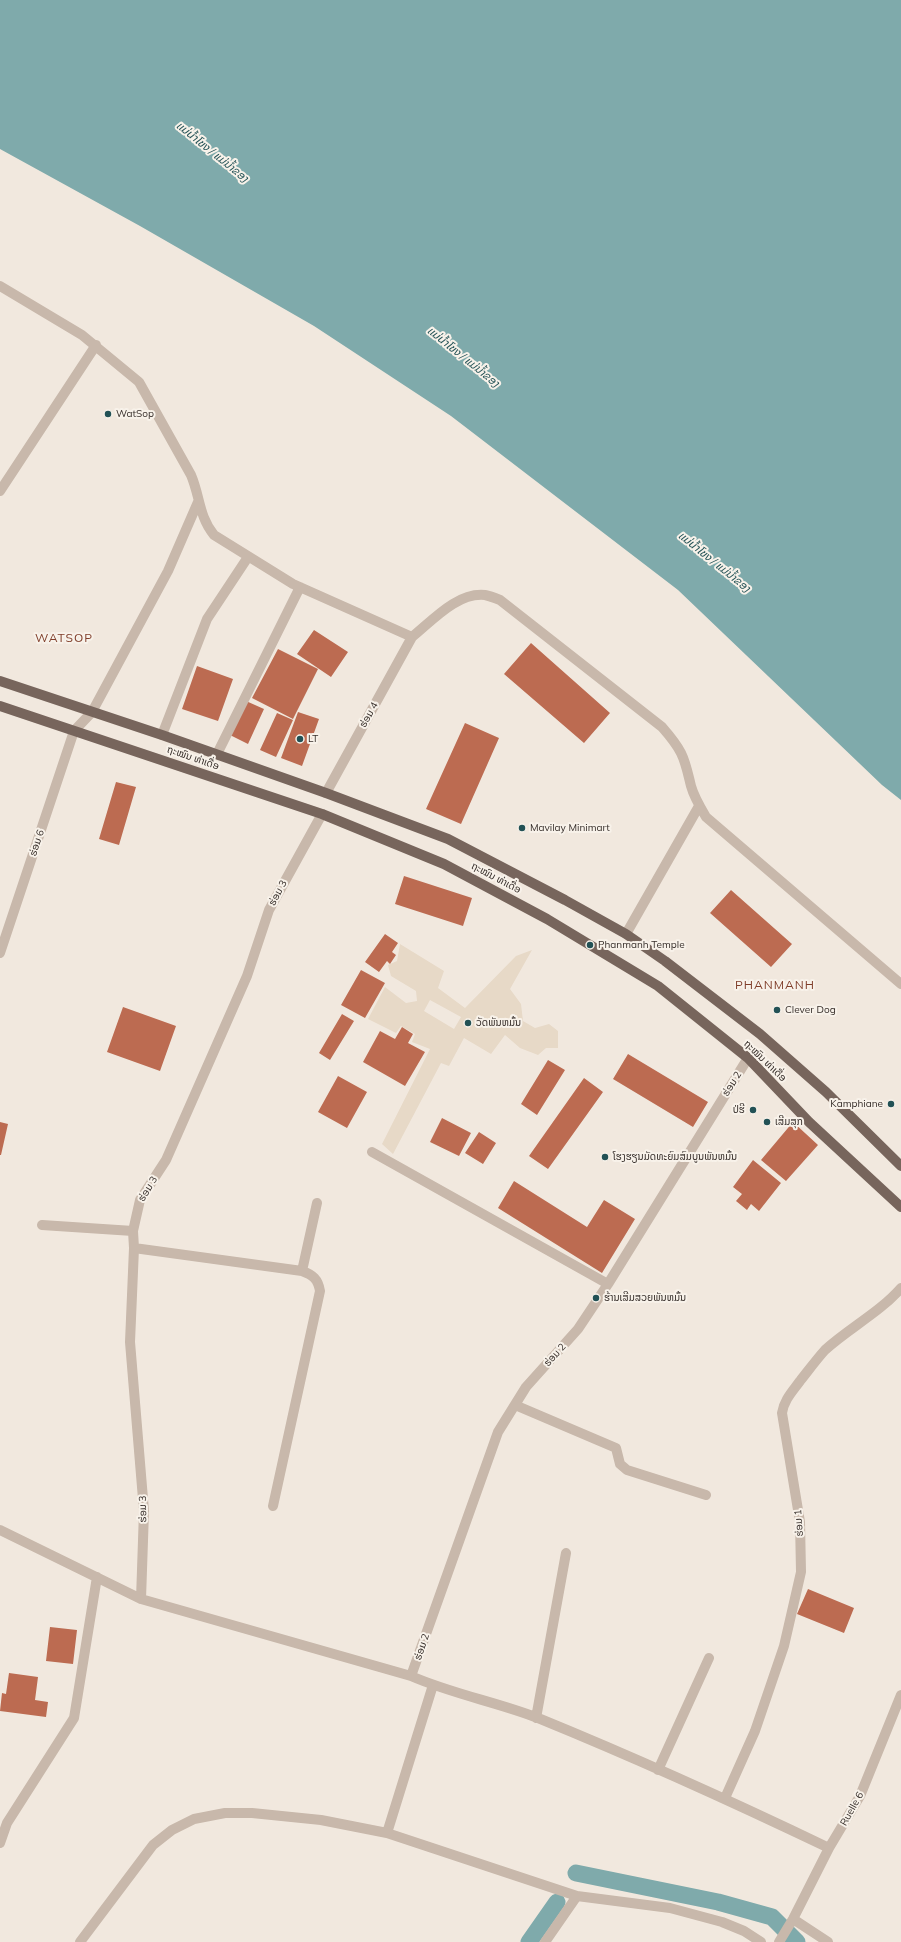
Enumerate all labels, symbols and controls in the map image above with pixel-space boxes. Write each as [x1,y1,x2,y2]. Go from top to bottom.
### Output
water label: แม่น้ำโขง / ແມ່ນ້ຳຂອງ [173,119,251,185]
water label: แม่น้ำโขง / ແມ່ນ້ຳຂອງ [424,324,502,390]
place label: WatSop [116,408,154,420]
marker: WatSop [103,409,113,419]
water label: แม่น้ำโขง / ແມ່ນ້ຳຂອງ [675,529,753,595]
district label: WATSOP [35,631,93,645]
street label: ຮ່ອມ 4 [357,700,381,730]
place label: LT [308,733,318,745]
marker: LT [295,734,305,744]
street label: ຖະໝົນ ທ່າເດື່ອ [165,743,221,773]
place label: Mavilay Minimart [530,822,610,834]
marker: Mavilay Minimart [517,823,527,833]
street label: ຮ່ອມ 6 [27,828,47,858]
street label: ຖະໝົນ ທ່າເດື່ອ [469,860,523,896]
street label: ຮ່ອມ 3 [266,878,290,908]
place label: Phanmanh Temple [598,939,685,951]
marker: Phanmanh Temple [585,940,595,950]
district label: PHANMANH [735,978,815,992]
place label: Clever Dog [785,1004,836,1016]
marker: Clever Dog [772,1005,782,1015]
place label: ວັດພັນຫມັ້ນ [476,1017,521,1029]
marker: ວັດພັນຫມັ້ນ [463,1018,473,1028]
street label: ຖະໝົນ ທ່າເດື່ອ [741,1038,789,1084]
street label: ຮ່ອມ 2 [720,1069,744,1099]
place label: Kamphiane [830,1098,883,1110]
marker: Kamphiane [886,1099,896,1109]
place label: ປ່ຮີ [733,1104,745,1116]
marker: ປ່ຮີ [748,1105,758,1115]
place label: ເສີມສຸກ [775,1116,803,1128]
marker: ເສີມສຸກ [762,1117,772,1127]
place label: ໂຮງຮຽນມັດທະຍົມສົມບູນພັນຫມັ້ນ [613,1151,737,1163]
marker: ໂຮງຮຽນມັດທະຍົມສົມບູນພັນຫມັ້ນ [600,1152,610,1162]
street label: ຮ່ອມ 3 [136,1174,160,1204]
place label: ຮ້ານເສີມສວຍພັນຫມັ້ນ [604,1292,686,1304]
marker: ຮ້ານເສີມສວຍພັນຫມັ້ນ [591,1293,601,1303]
street label: ຮ່ອມ 2 [541,1341,569,1369]
street label: ຮ່ອມ 3 [137,1495,149,1523]
street label: ຮ່ອມ 1 [792,1509,806,1537]
street label: ຮ່ອມ 2 [412,1632,432,1662]
street label: Ruelle 6 [838,1790,866,1828]

